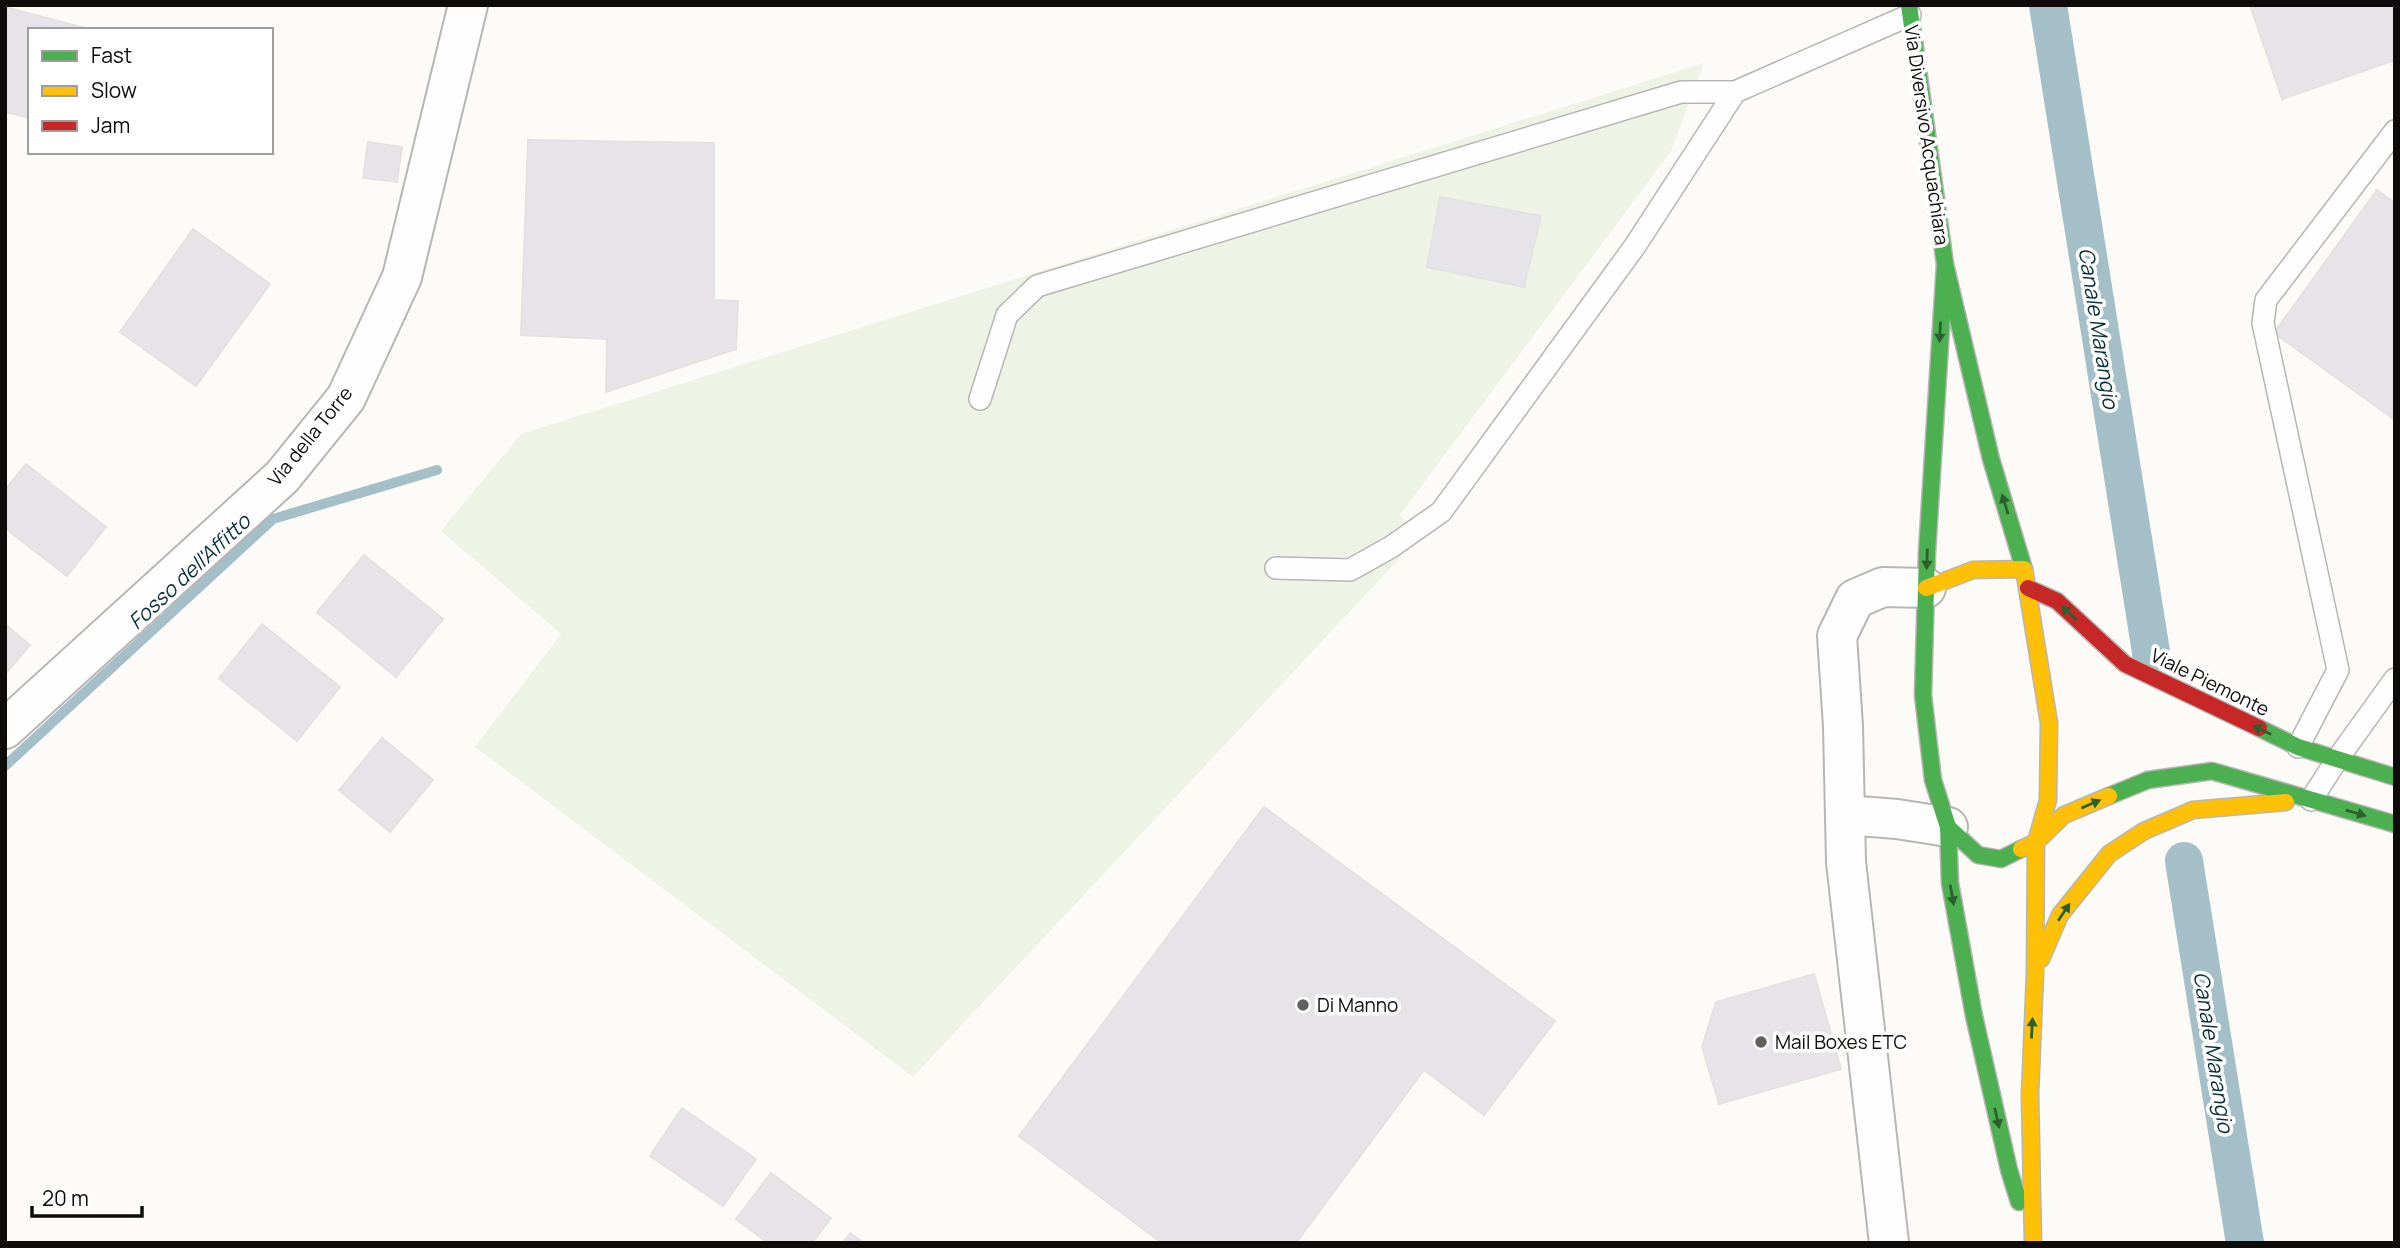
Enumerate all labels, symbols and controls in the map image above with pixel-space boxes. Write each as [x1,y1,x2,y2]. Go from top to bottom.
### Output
street label: Via Diversivo Acquachiara [1899,23,1955,247]
legend [28,28,273,154]
text: Fast [91,41,132,69]
text: Slow [91,76,137,104]
text: Jam [91,111,130,139]
water label: Canale Marangio [2072,246,2126,412]
one-way arrow [1935,321,1946,343]
street label: Via della Torre [262,381,358,491]
one-way arrow [1999,493,2009,514]
water label: Fosso dell'Affitto [122,506,257,635]
one-way arrow [1921,549,1932,571]
one-way arrow [2061,605,2078,621]
street label: Viale Piemonte [2146,642,2274,722]
one-way arrow [2252,724,2272,736]
one-way arrow [2081,798,2101,810]
one-way arrow [2346,808,2367,818]
one-way arrow [1947,884,1958,906]
one-way arrow [2057,902,2070,922]
water label: Canale Marangio [2187,970,2241,1136]
place label: Di Manno [1317,992,1398,1018]
marker: Di Manno [1295,997,1311,1013]
one-way arrow [2026,1016,2037,1038]
place label: Mail Boxes ETC [1775,1029,1907,1055]
marker: Mail Boxes ETC [1753,1034,1769,1050]
one-way arrow [1992,1107,2003,1129]
scale bar [32,1174,142,1218]
text: 20 m [42,1184,89,1212]

